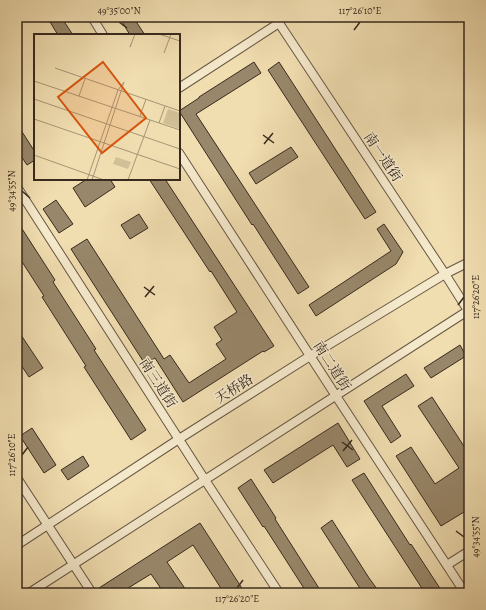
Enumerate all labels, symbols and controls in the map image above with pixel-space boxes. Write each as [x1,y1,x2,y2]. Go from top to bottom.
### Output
text: 49°35'00"N [97,4,141,17]
text: 117°26'10"E [339,4,381,17]
inset map [34,34,180,180]
street label: 南一道街 [359,128,407,186]
text: 49°34'55"N [5,170,18,212]
text: 117°26'20"E [469,275,482,319]
street label: 南二道街 [309,337,355,395]
street label: 南三道街 [135,354,181,412]
street label: 天桥路 [211,370,257,408]
text: 117°26'10"E [5,434,18,476]
text: 49°34'55"N [469,516,482,558]
text: 117°26'20"E [215,592,259,605]

